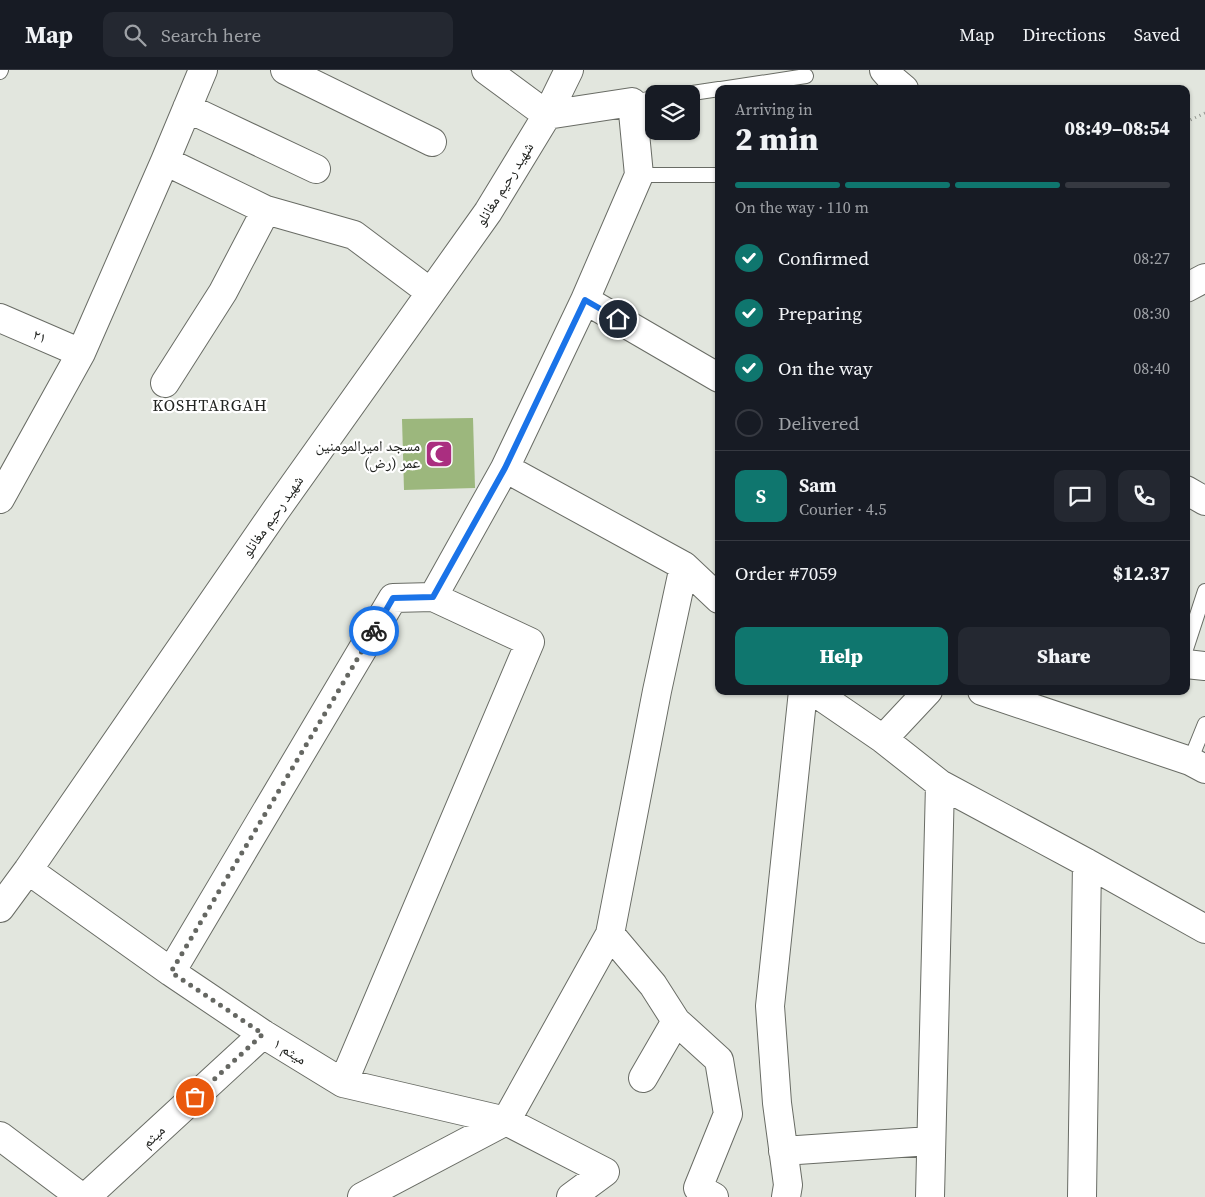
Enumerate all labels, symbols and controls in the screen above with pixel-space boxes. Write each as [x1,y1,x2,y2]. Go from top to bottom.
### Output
search box [103,12,453,57]
text: Map [25,18,73,51]
icon: search [121,21,149,49]
text: Search here [161,22,261,48]
text: Map [959,22,995,47]
text: Directions [1023,22,1106,47]
text: Saved [1134,22,1180,47]
map controls [645,85,700,140]
button: layers [645,85,700,140]
text: Arriving in [735,98,813,120]
text: 08:49–08:54 [1065,115,1170,141]
text: 2 min [735,117,818,161]
street label: شهید رحیم مغانلو [470,138,538,230]
text: On the way · 110 m [735,196,869,218]
icon: check [735,244,763,272]
text: Confirmed [778,245,869,271]
text: 08:27 [1133,247,1170,269]
pin [597,298,639,340]
icon: check [735,299,763,327]
text: Preparing [778,300,862,326]
text: 08:30 [1133,302,1170,324]
icon: home [604,305,632,333]
street label: ۲۱ [30,324,50,348]
icon: check [735,354,763,382]
text: On the way [778,355,873,381]
text: 08:40 [1133,357,1170,379]
district label: KOSHTARGAH [152,394,268,416]
text: Delivered [778,410,859,436]
place label: مسجد امیرالمومنین عمر (رض) [315,435,420,473]
mosque icon: مسجد امیرالمومنین عمر (رض) [424,439,454,469]
button: chat [1054,470,1106,522]
button: phone [1118,470,1170,522]
street label: شهید رحیم مغانلو [236,471,308,561]
text: Sam [799,472,837,498]
text: S [756,483,766,509]
text: Courier · 4.5 [799,498,887,520]
text: Order #7059 [735,560,837,586]
text: $12.37 [1113,560,1170,586]
courier [349,606,399,656]
icon: bike [360,617,388,645]
button: Help [735,627,948,685]
button: Share [958,627,1170,685]
street label: ۱ میثم [269,1033,311,1069]
pin [174,1076,216,1118]
icon: bag [181,1083,209,1111]
street label: میثم [136,1119,170,1152]

